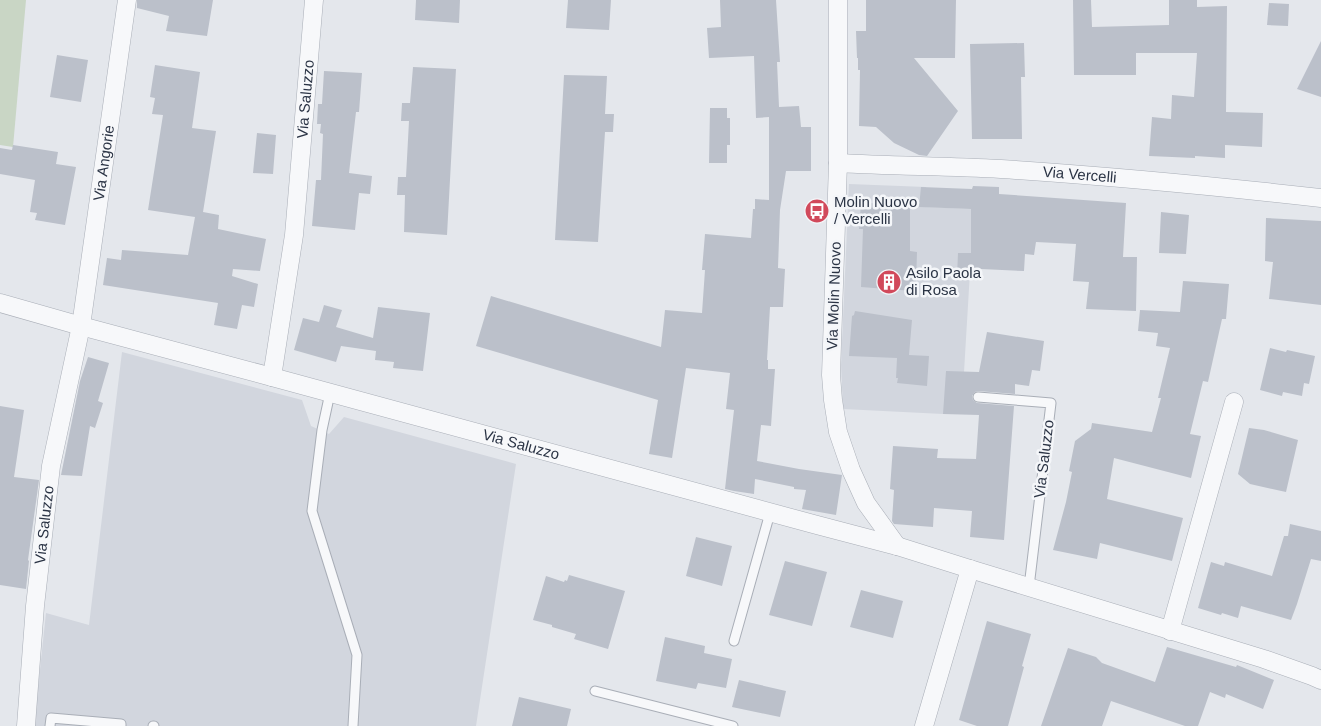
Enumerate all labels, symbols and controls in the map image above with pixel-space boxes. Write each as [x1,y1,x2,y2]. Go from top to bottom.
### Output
street label: Via Saluzzo [293,59,317,139]
street label: Via Angorie [90,124,117,202]
street label: Via Vercelli [1042,163,1117,186]
place label: Molin Nuovo / Vercelli [834,193,917,227]
bus stop icon: Molin Nuovo / Vercelli [804,198,830,224]
street label: Via Molin Nuovo [823,241,844,351]
place label: Asilo Paola di Rosa [906,264,982,298]
building icon: Asilo Paola di Rosa [876,269,902,295]
street label: Via Saluzzo [1030,419,1057,499]
street label: Via Saluzzo [481,426,562,463]
street label: Via Saluzzo [31,485,57,565]

